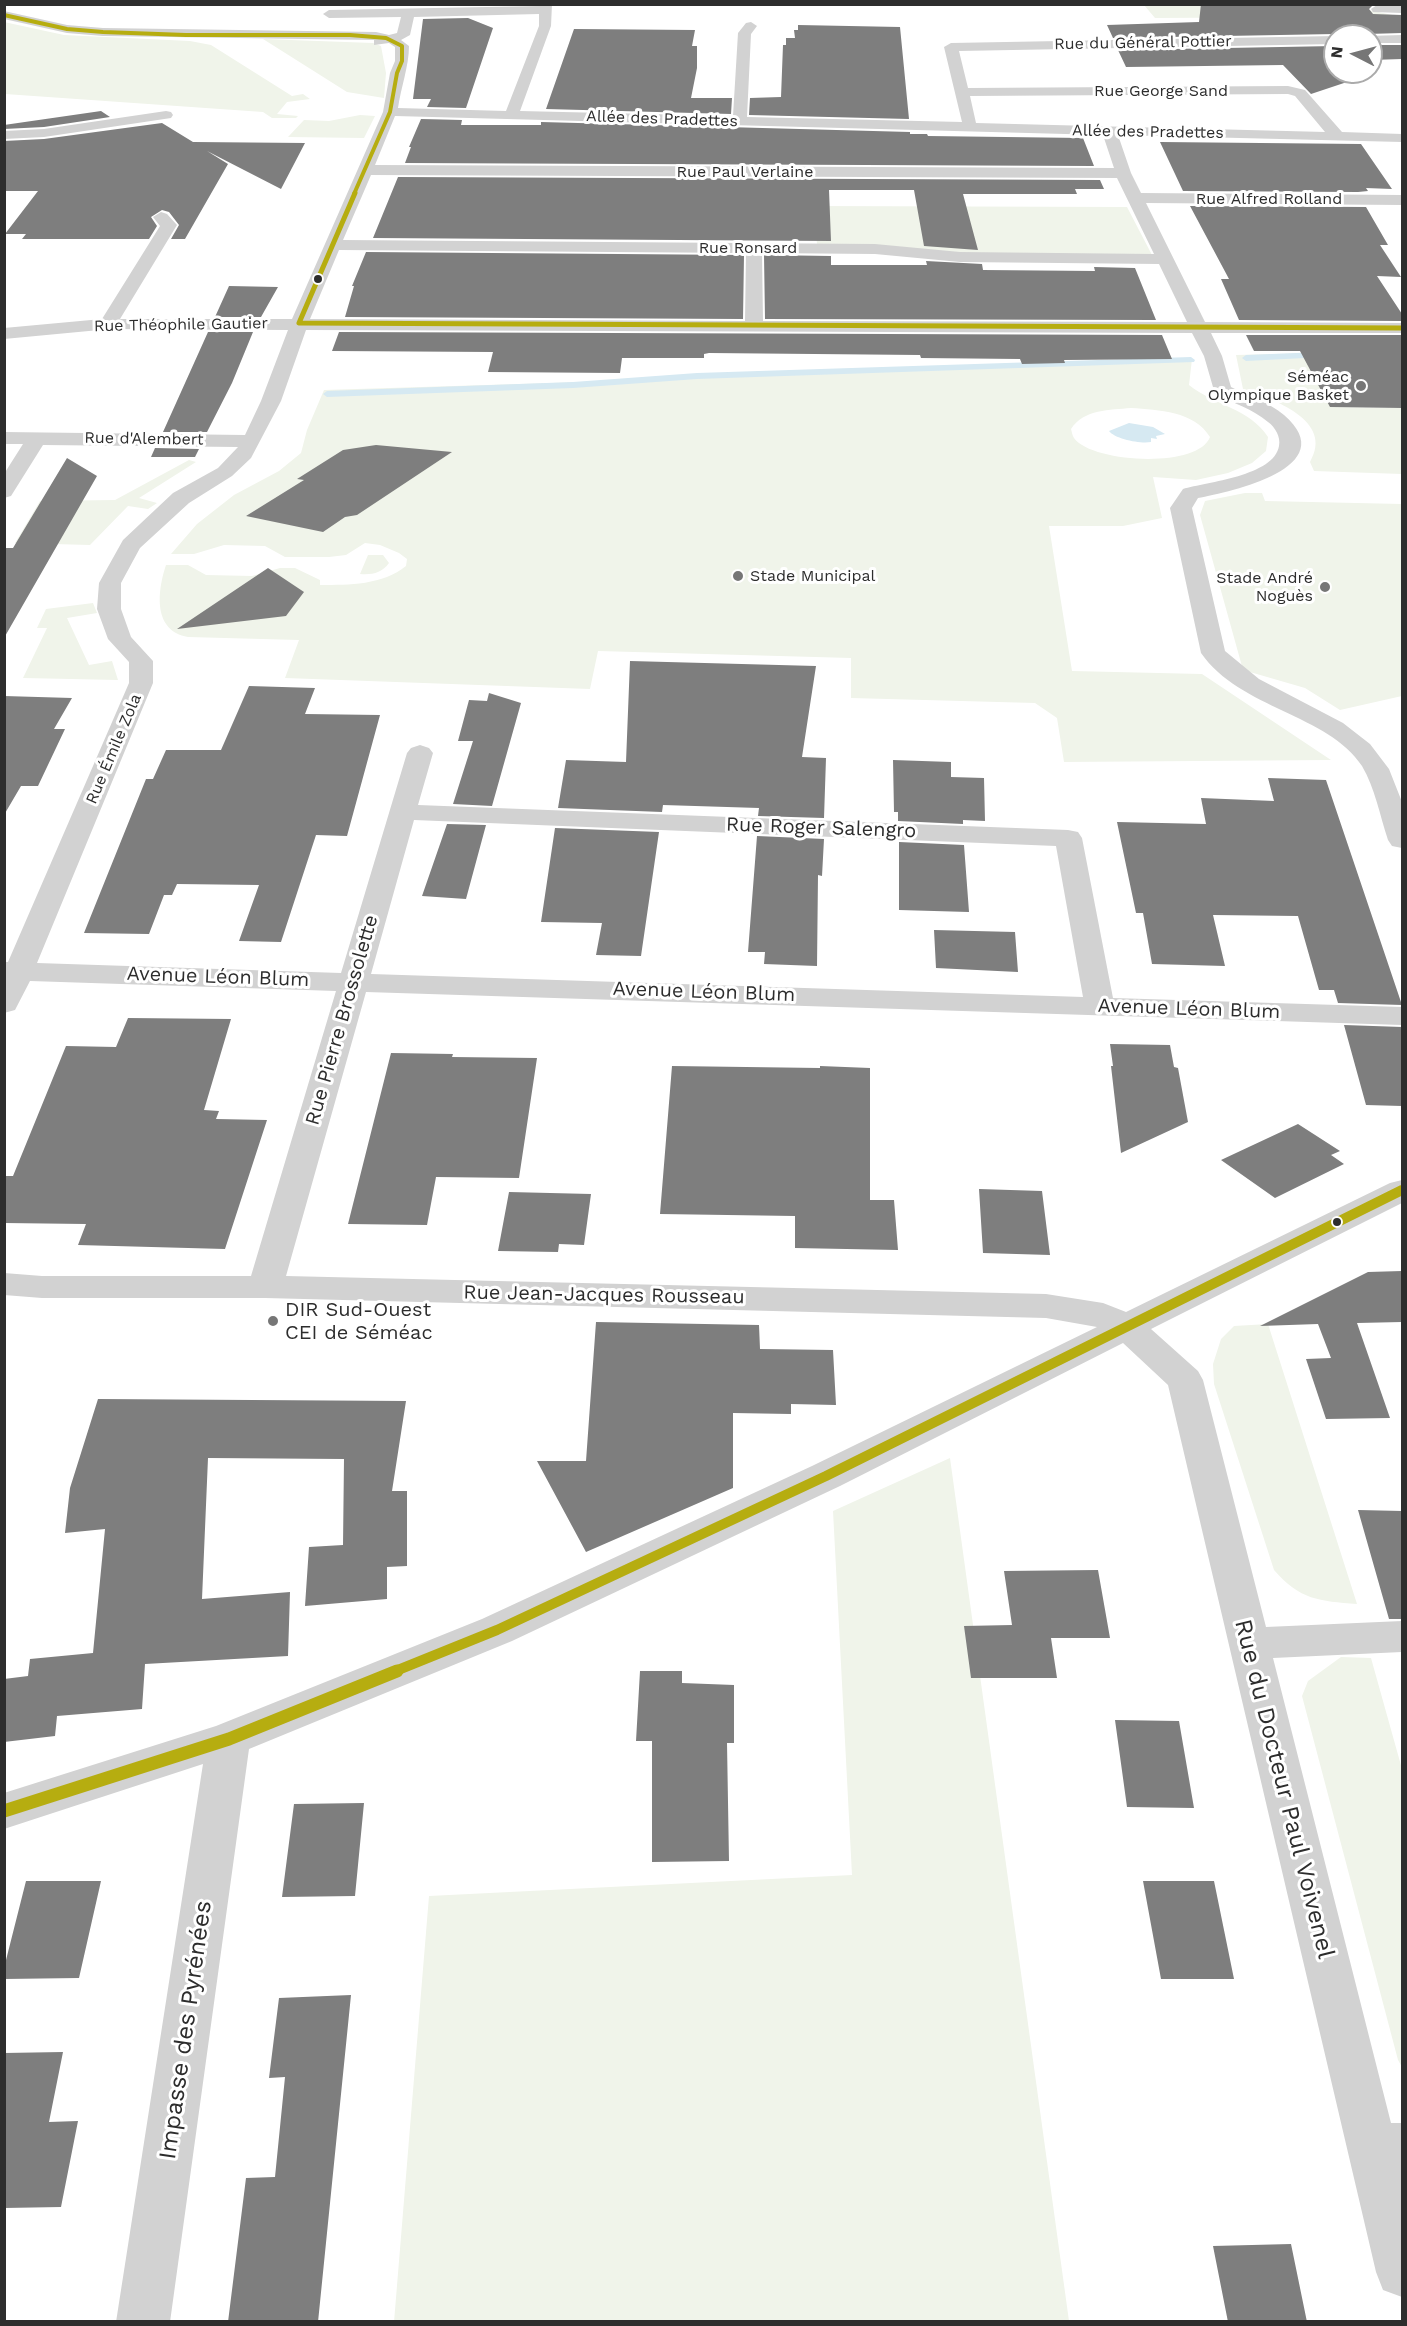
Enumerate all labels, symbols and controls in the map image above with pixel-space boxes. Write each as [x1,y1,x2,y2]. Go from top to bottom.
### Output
north arrow [1323,24,1383,84]
street label: Rue du Général Pottier [1054,32,1232,54]
text: N [1327,45,1347,59]
street label: Rue George Sand [1094,81,1228,101]
street label: Allée des Pradettes [586,107,738,131]
street label: Allée des Pradettes [1072,121,1224,143]
street label: Rue Paul Verlaine [677,162,813,182]
street label: Rue Alfred Rolland [1196,189,1342,209]
street label: Rue Ronsard [699,238,797,258]
unlabelled marker [312,273,324,285]
street label: Rue Théophile Gautier [94,314,268,336]
place label: Séméac Olympique Basket [1208,367,1349,405]
marker: Séméac Olympique Basket [1354,379,1368,393]
street label: Rue d'Alembert [84,428,204,450]
place label: Stade Municipal [750,566,876,586]
place label: Stade André Noguès [1216,568,1313,606]
marker: Stade Municipal [731,569,745,583]
marker: Stade André Noguès [1318,580,1332,594]
street label: Rue Émile Zola [82,691,146,807]
street label: Rue Roger Salengro [725,813,917,843]
street label: Rue Pierre Brossolette [300,912,384,1128]
street label: Avenue Léon Blum [126,962,310,992]
street label: Avenue Léon Blum [612,977,796,1007]
street label: Avenue Léon Blum [1097,994,1281,1024]
unlabelled marker [1331,1216,1343,1228]
street label: Rue Jean-Jacques Rousseau [463,1281,745,1309]
place label: DIR Sud-Ouest CEI de Séméac [285,1298,433,1345]
marker: DIR Sud-Ouest CEI de Séméac [266,1314,280,1328]
street label: Rue du Docteur Paul Voivenel [1228,1616,1340,1962]
street label: Impasse des Pyrénées [154,1899,218,2161]

